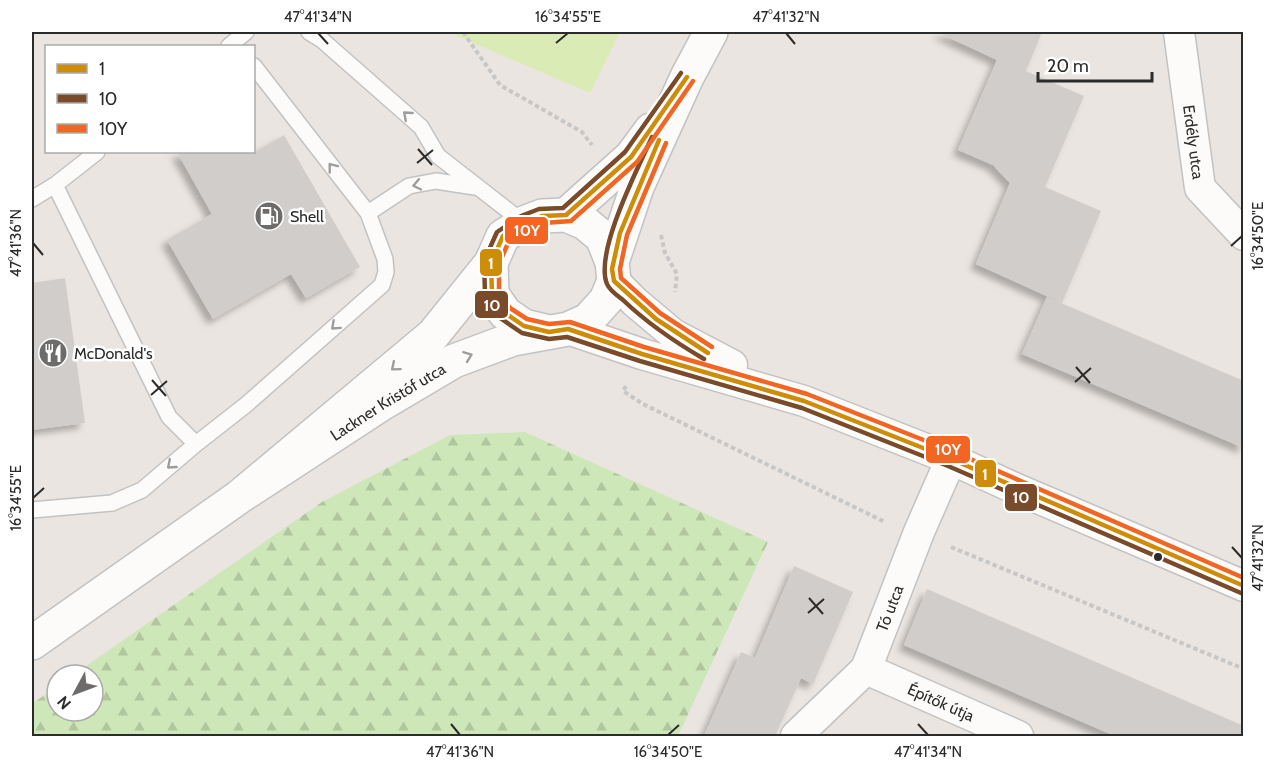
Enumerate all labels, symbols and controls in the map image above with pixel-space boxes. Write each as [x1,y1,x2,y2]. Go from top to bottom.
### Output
text: 47°41'34"N [284,8,352,26]
text: 16°34'55"E [535,8,601,26]
text: 47°41'32"N [752,8,820,26]
legend [45,45,255,153]
scale bar [1038,45,1152,83]
text: 20 m [1047,55,1089,77]
text: 1 [99,58,105,80]
text: 10 [99,88,117,110]
street label: Erdély utca [1179,104,1208,181]
one-way arrow [403,111,414,122]
text: 10Y [99,118,128,140]
one-way arrow [328,163,339,174]
one-way arrow [413,178,423,191]
fuel station icon: Shell [253,200,285,232]
text: 16°34'50"E [1249,202,1267,270]
place label: Shell [290,207,324,226]
text: 47°41'36"N [7,209,25,277]
line badge: 10Y [504,216,549,245]
text: 10Y [514,221,541,240]
line badge: 1 [479,248,503,277]
text: 1 [488,254,494,273]
line badge: 10 [474,290,509,319]
text: 10 [483,296,501,315]
one-way arrow [332,319,342,330]
restaurant icon: McDonald's [37,337,69,369]
place label: McDonald's [74,344,153,363]
one-way arrow [462,351,472,364]
street label: Lackner Kristóf utca [327,359,449,444]
one-way arrow [391,360,402,371]
line badge: 10Y [925,435,971,464]
text: 10Y [935,440,962,459]
one-way arrow [167,458,177,469]
line badge: 1 [974,459,997,488]
text: 16°34'55"E [7,465,25,531]
text: 1 [982,465,988,484]
line badge: 10 [1004,483,1038,512]
text: 10 [1012,488,1030,507]
text: 47°41'32"N [1249,524,1267,592]
unlabelled marker [1152,551,1164,563]
street label: Tó utca [872,582,907,634]
north arrow [45,663,105,723]
street label: Építők útja [905,679,978,725]
text: N [53,692,75,713]
text: 47°41'36"N [426,743,494,761]
text: 16°34'50"E [634,743,702,761]
text: 47°41'34"N [894,743,962,761]

